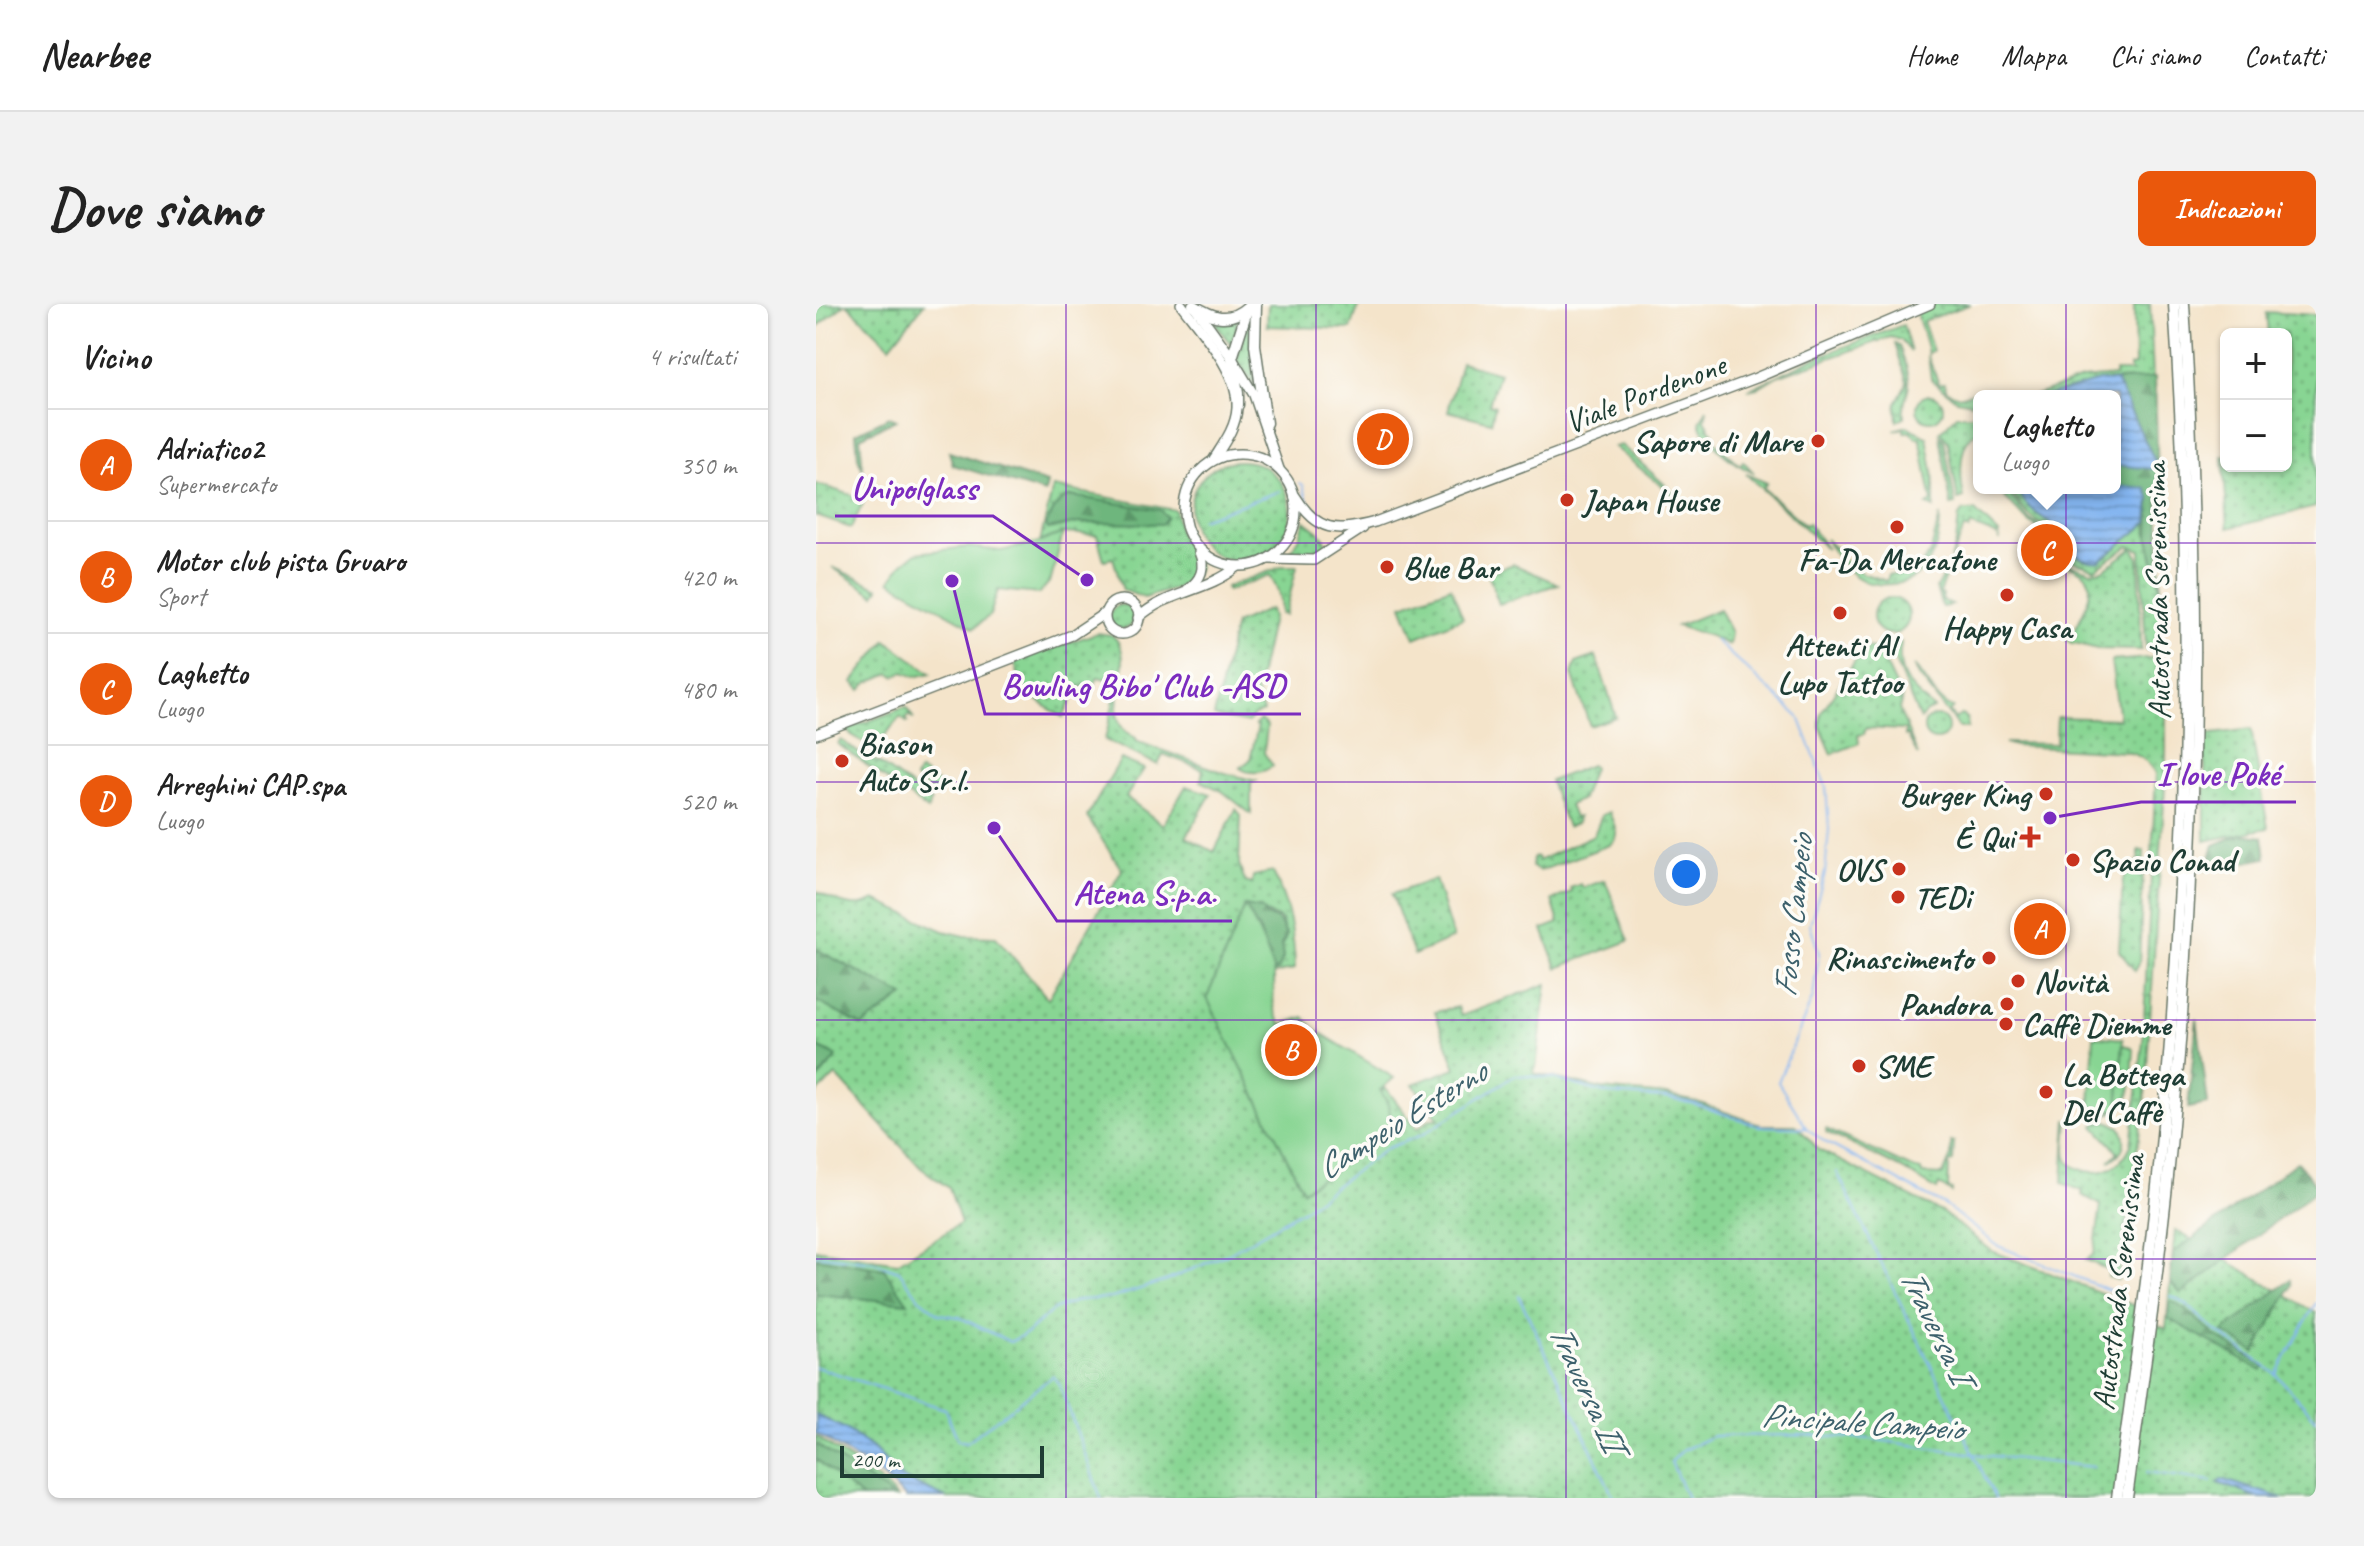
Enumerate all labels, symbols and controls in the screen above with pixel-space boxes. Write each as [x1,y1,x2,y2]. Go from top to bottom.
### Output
text: Nearbee [40,32,148,79]
text: Home [1907,38,1957,73]
text: Mappa [2001,38,2066,73]
text: Chi siamo [2110,38,2200,73]
text: Contatti [2244,38,2324,73]
button: Indicazioni [2138,171,2316,246]
text: Dove siamo [48,173,260,244]
map controls [2220,328,2292,472]
button: + [2220,328,2292,400]
text: Vicino [80,335,150,378]
text: 4 risultati [648,340,736,373]
street label: Viale Pordenone [1559,343,1734,443]
popup [1973,390,2121,494]
button: − [2220,400,2292,472]
text: Laghetto [2001,407,2093,445]
pin: D [1357,409,1409,469]
place label: Sapore di Mare [1633,421,1804,462]
text: Adriatico2 [156,430,263,468]
marker: Sapore di Mare [1809,432,1827,450]
text: Luogo [2001,445,2048,478]
text: A [99,449,113,482]
text: 350 m [680,449,736,482]
callout: Unipolglass [835,458,993,516]
street label: Autostrada Serenissima [2135,459,2180,720]
text: Unipolglass [851,466,980,509]
text: Supermercato [156,468,276,501]
place label: Japan House [1581,480,1721,521]
marker: Japan House [1558,491,1576,509]
marker: Fa-Da Mercatone [1888,518,1906,536]
pin: C [2021,520,2073,580]
place label: Fa-Da Mercatone [1798,539,1998,580]
text: Motor club pista Gruaro [156,542,405,580]
place label: Blue Bar [1403,547,1501,588]
marker: Blue Bar [1378,558,1396,576]
text: B [99,561,113,594]
text: 420 m [680,561,736,594]
text: Sport [156,580,206,613]
marker: Happy Casa [1998,586,2016,604]
marker: Attenti Al Lupo Tattoo [1831,604,1849,622]
place label: Happy Casa [1943,607,2074,648]
place label: Attenti Al Lupo Tattoo [1778,625,1906,703]
text: Laghetto [156,654,248,692]
callout: Bowling Bibo' Club -ASD [985,656,1301,714]
text: Bowling Bibo' Club -ASD [1001,664,1288,707]
text: C [100,673,112,706]
text: 480 m [680,673,736,706]
text: Luogo [156,692,203,725]
place label: Biason Auto S.r.l. [858,723,969,801]
callout: I love Poké [2141,744,2296,802]
marker: Biason Auto S.r.l. [833,752,851,770]
text: I love Poké [2157,752,2284,795]
text: Arreghini CAP.spa [156,766,345,804]
place label: Burger King [1899,774,2033,815]
text: D [98,785,114,818]
text: 520 m [680,785,736,818]
marker: Burger King [2037,785,2055,803]
text: Luogo [156,804,203,837]
place label: È Qui [1955,817,2018,858]
marker: È Qui [2021,828,2039,846]
water label: Fosso Campeio [1763,829,1823,999]
place label: Spazio Conad [2089,840,2240,881]
place label: OVS [1836,849,1888,890]
marker: Spazio Conad [2064,851,2082,869]
your location [1666,854,1706,894]
marker: OVS [1890,860,1908,878]
callout: Atena S.p.a. [1057,863,1232,921]
text: Atena S.p.a. [1074,871,1218,914]
place label: TEDi [1914,877,1974,918]
marker: TEDi [1889,888,1907,906]
pin: A [2014,899,2066,959]
place label: Rinascimento [1826,938,1976,979]
marker: Rinascimento [1980,949,1998,967]
place label: Novità [2034,961,2110,1002]
marker: Novità [2009,972,2027,990]
place label: Pandora [1899,984,1994,1025]
marker: Pandora [1998,995,2016,1013]
place label: Caffè Diemme [2022,1004,2173,1045]
marker: Caffè Diemme [1997,1015,2015,1033]
pin: B [1265,1020,1317,1080]
place label: SME [1875,1046,1936,1087]
water label: Campeio Esterno [1309,1048,1497,1188]
place label: La Bottega Del Caffè [2062,1054,2186,1132]
marker: SME [1850,1057,1868,1075]
marker: La Bottega Del Caffè [2037,1083,2055,1101]
street label: Autostrada Serenissima [2082,1149,2155,1412]
water label: Traversa I [1891,1261,1988,1400]
water label: Traversa II [1539,1317,1641,1469]
water label: Pincipale Campeio [1760,1393,1970,1450]
scale bar [840,1442,1044,1478]
text: 200 m [852,1446,899,1474]

